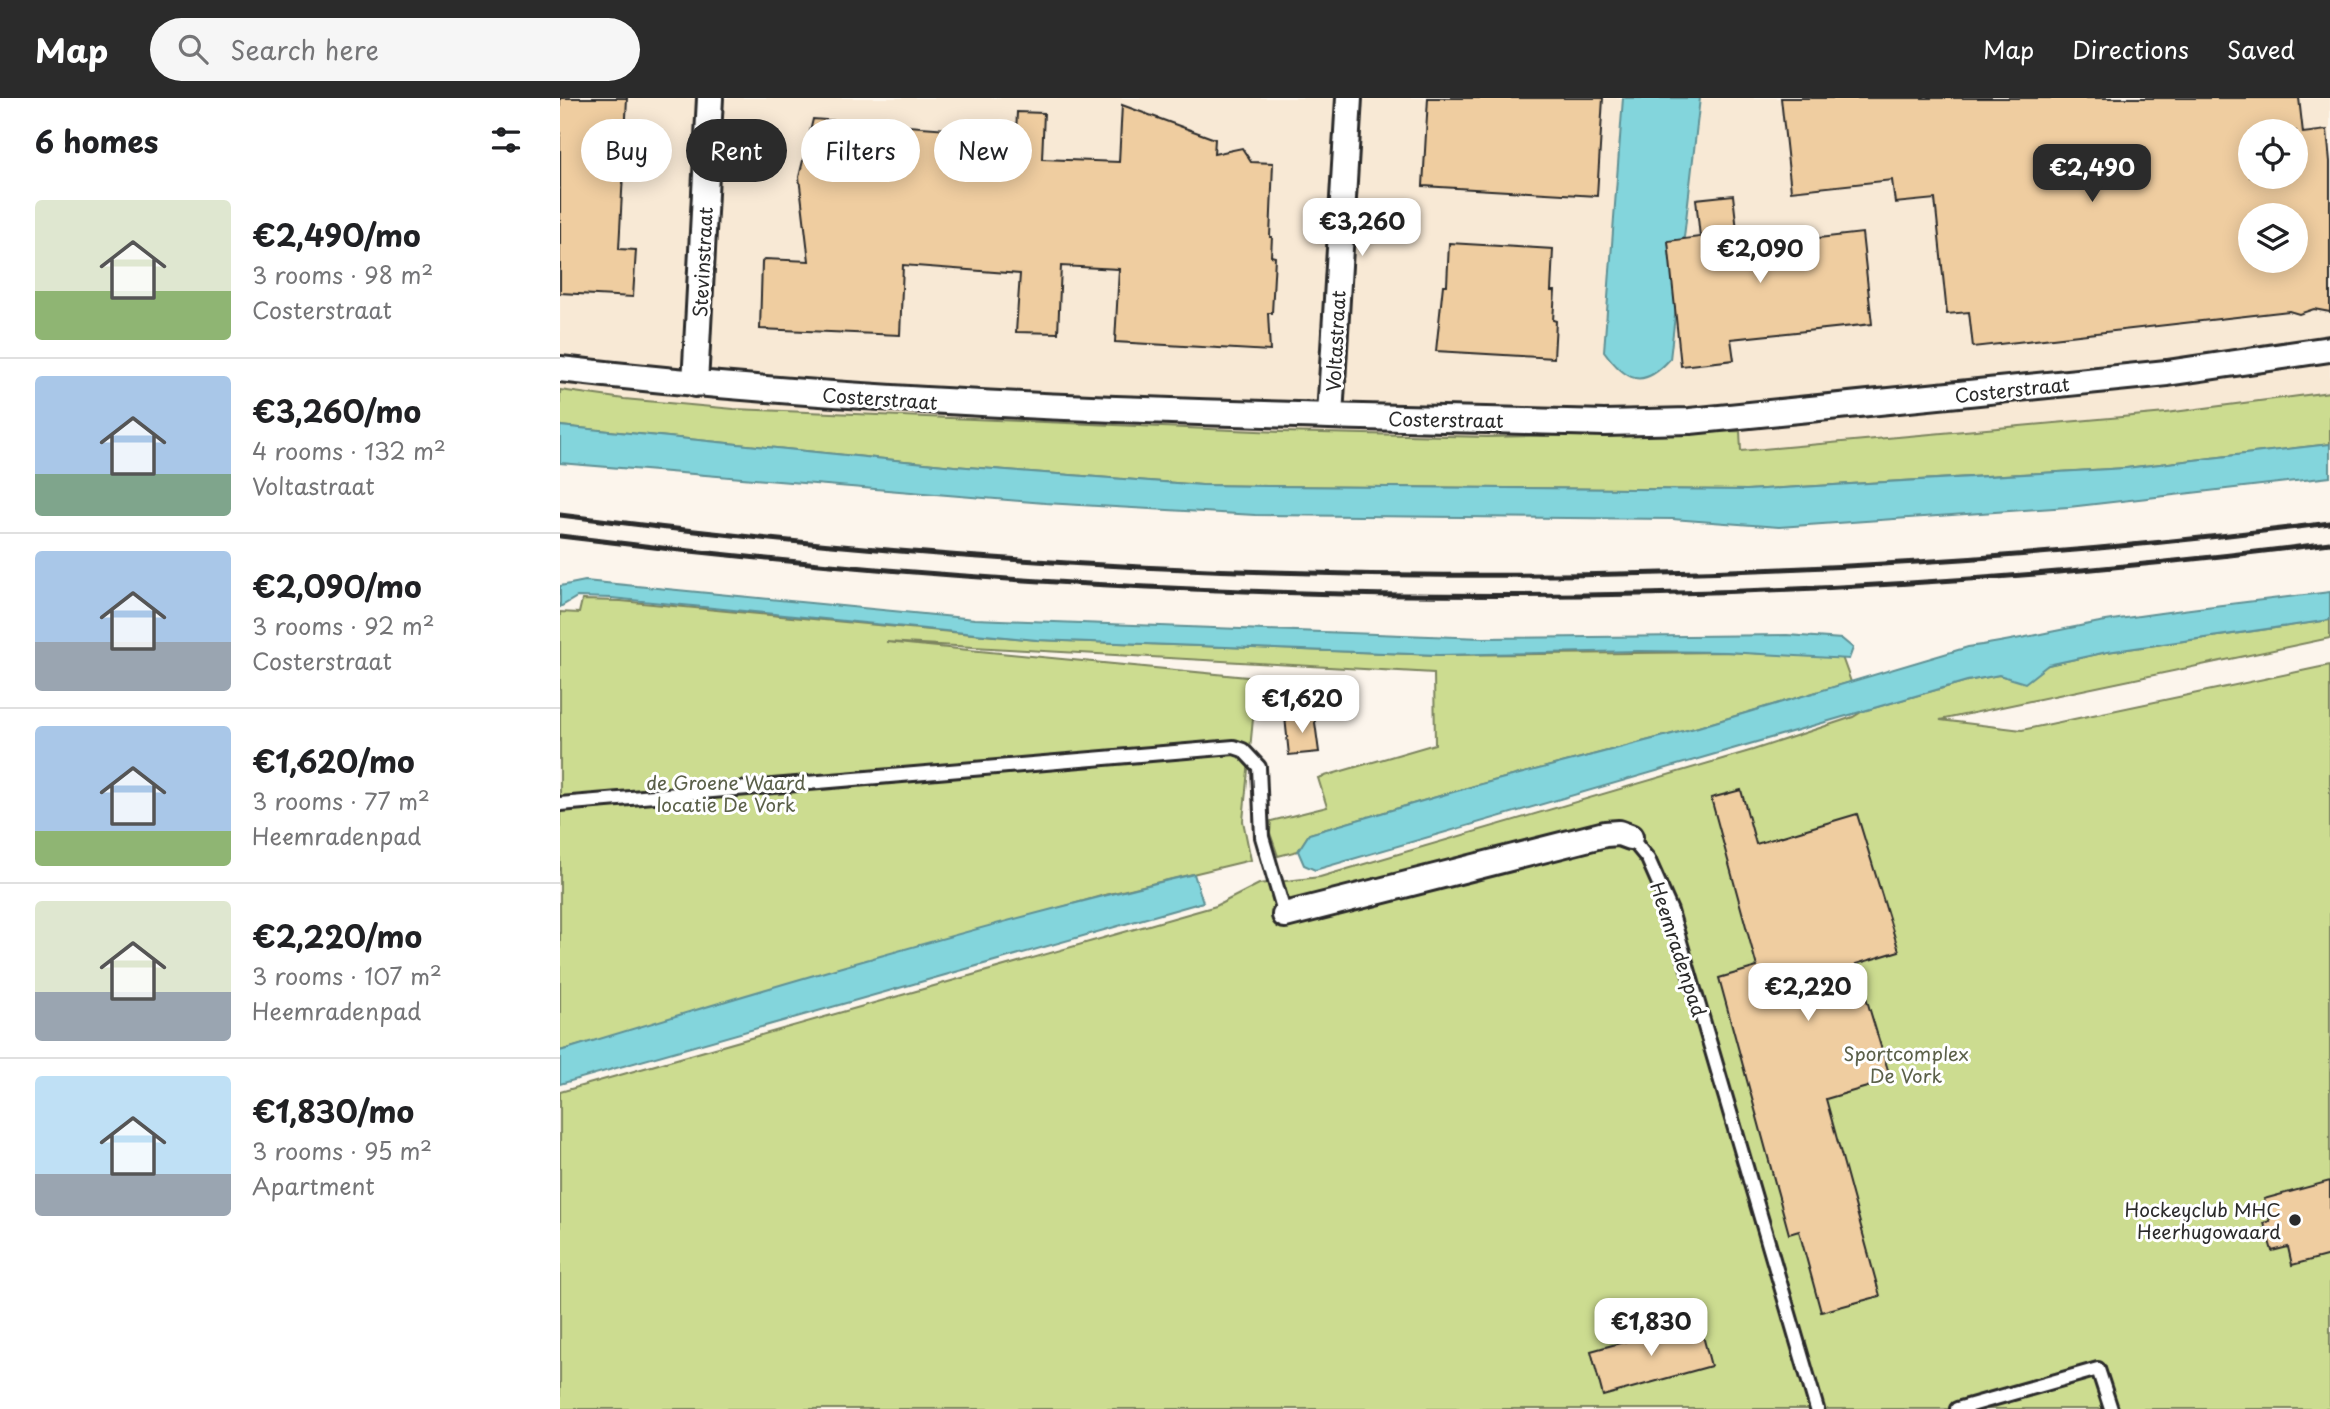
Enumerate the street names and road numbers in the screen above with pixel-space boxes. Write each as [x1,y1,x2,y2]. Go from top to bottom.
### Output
street label: Stevinstraat [685,206,719,318]
street label: Voltastraat [1318,289,1352,392]
street label: Costerstraat [1953,369,2071,409]
street label: Costerstraat [821,380,939,416]
street label: Costerstraat [1388,404,1504,434]
street label: Heemradenpad [1644,878,1714,1020]

